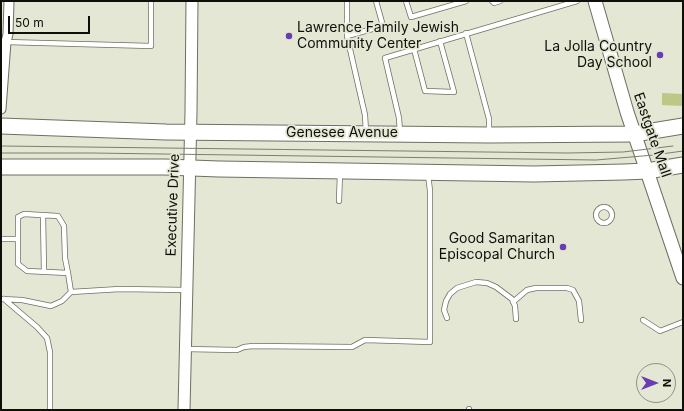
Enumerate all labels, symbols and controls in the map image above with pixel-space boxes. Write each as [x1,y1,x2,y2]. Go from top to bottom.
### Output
scale bar [10,8,92,34]
text: 50 m [15,15,44,30]
place label: Lawrence Family Jewish Community Center [297,20,459,52]
marker: Lawrence Family Jewish Community Center [284,31,294,41]
place label: La Jolla Country Day School [544,39,652,72]
marker: La Jolla Country Day School [655,50,665,60]
street label: Eastgate Mall [630,90,674,180]
street label: Genesee Avenue [286,125,398,141]
street label: Executive Drive [163,153,183,257]
place label: Good Samaritan Episcopal Church [439,231,555,264]
marker: Good Samaritan Episcopal Church [558,242,568,252]
north arrow [636,363,676,403]
text: N [660,379,674,387]

